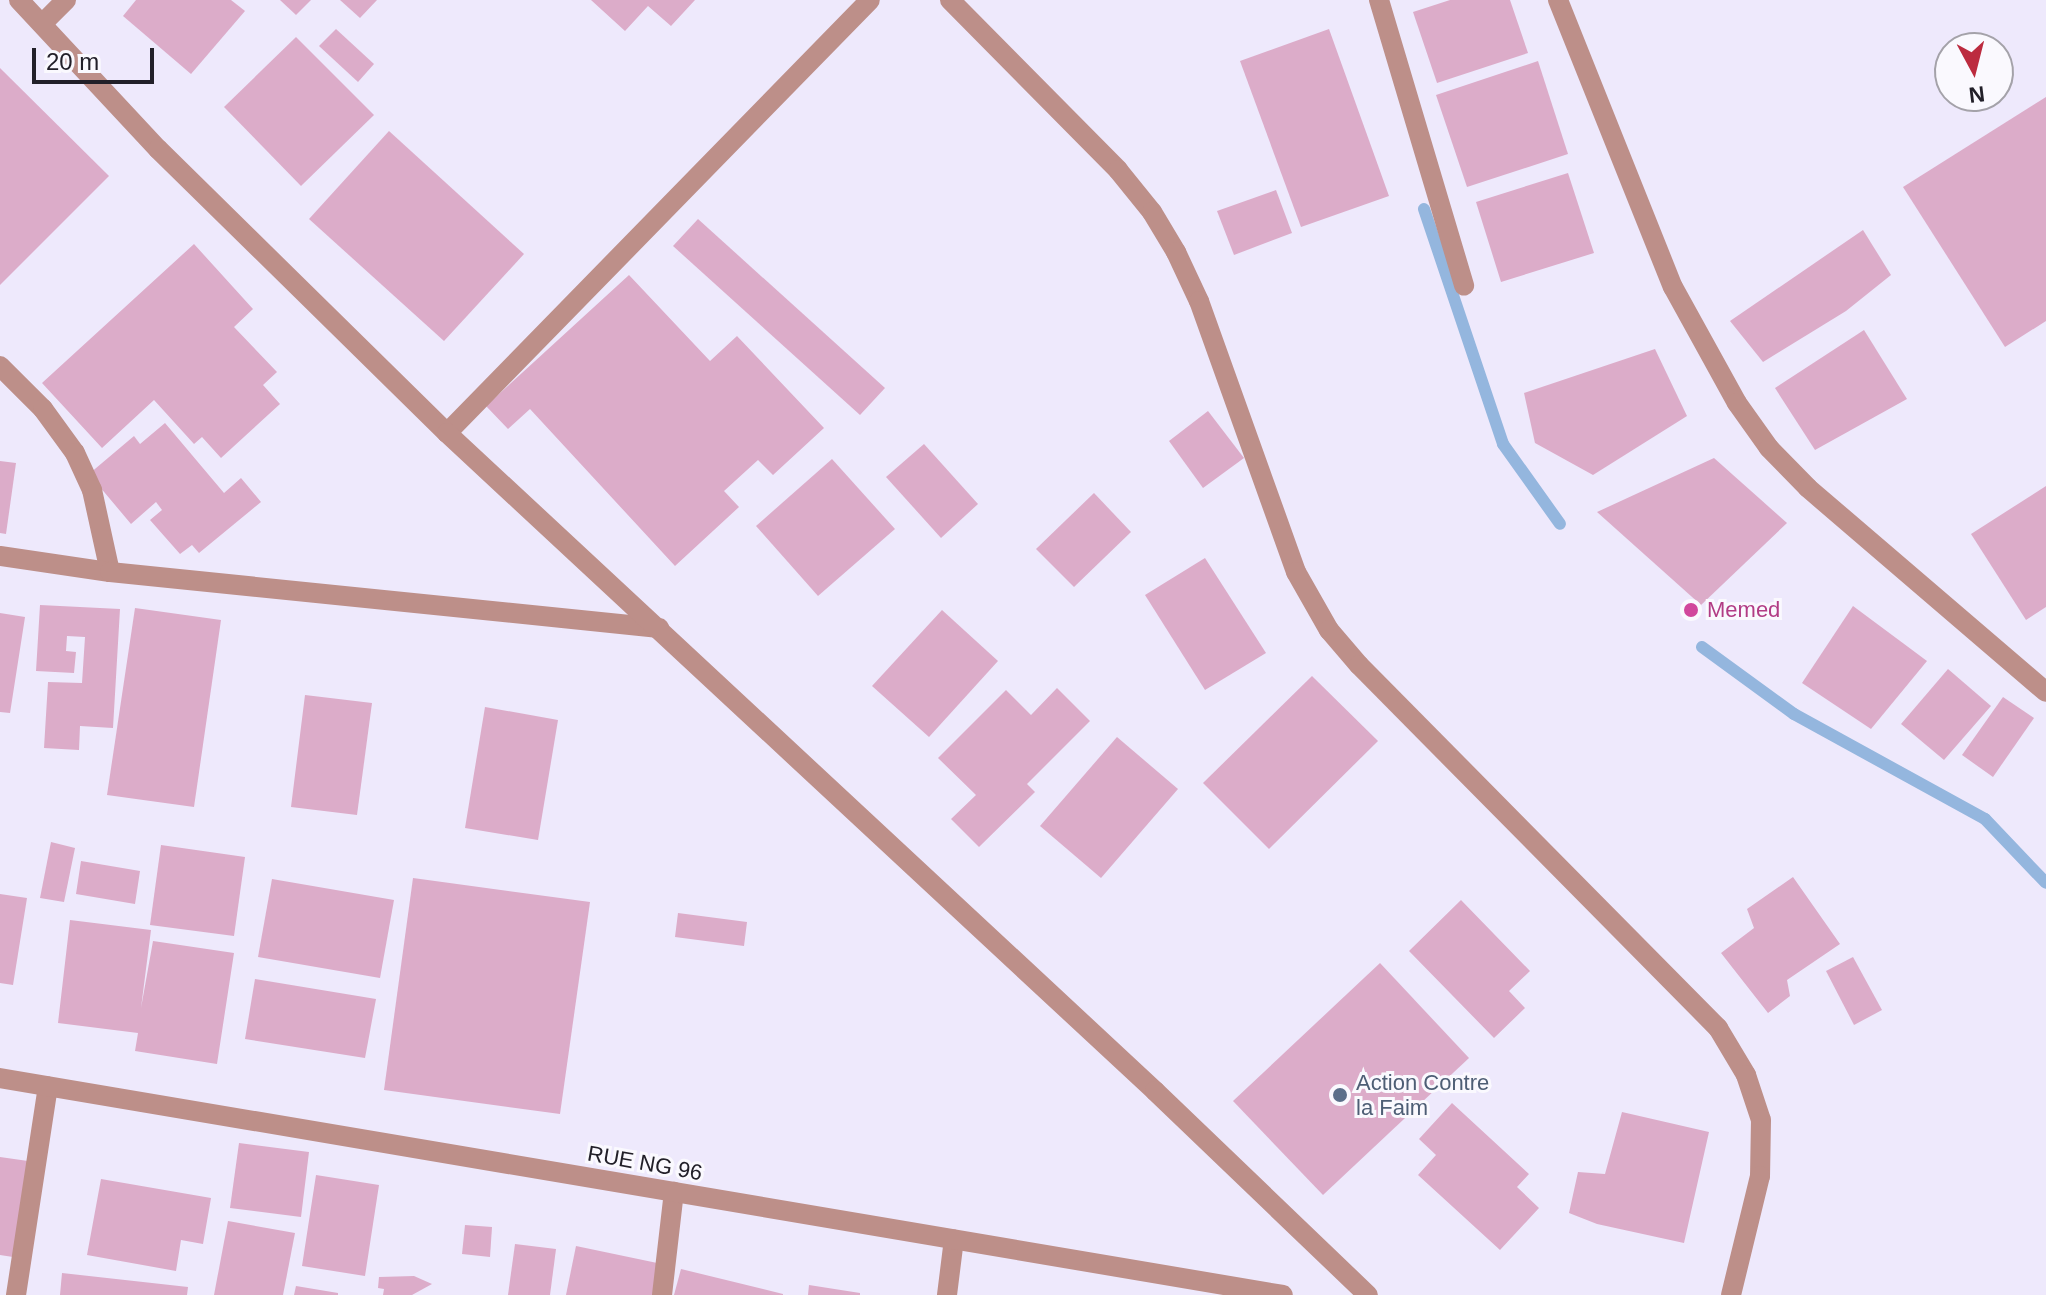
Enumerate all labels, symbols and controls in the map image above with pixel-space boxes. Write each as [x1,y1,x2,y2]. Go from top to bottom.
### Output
scale bar [36,32,158,82]
north arrow [1934,32,2014,112]
text: 20 m [46,48,99,75]
text: N [1967,81,1986,108]
place label: Memed [1707,597,1780,623]
marker: Memed [1682,601,1700,619]
place label: Action Contre la Faim [1356,1069,1489,1120]
marker: Action Contre la Faim [1331,1086,1349,1104]
street label: RUE NG 96 [586,1140,704,1186]

